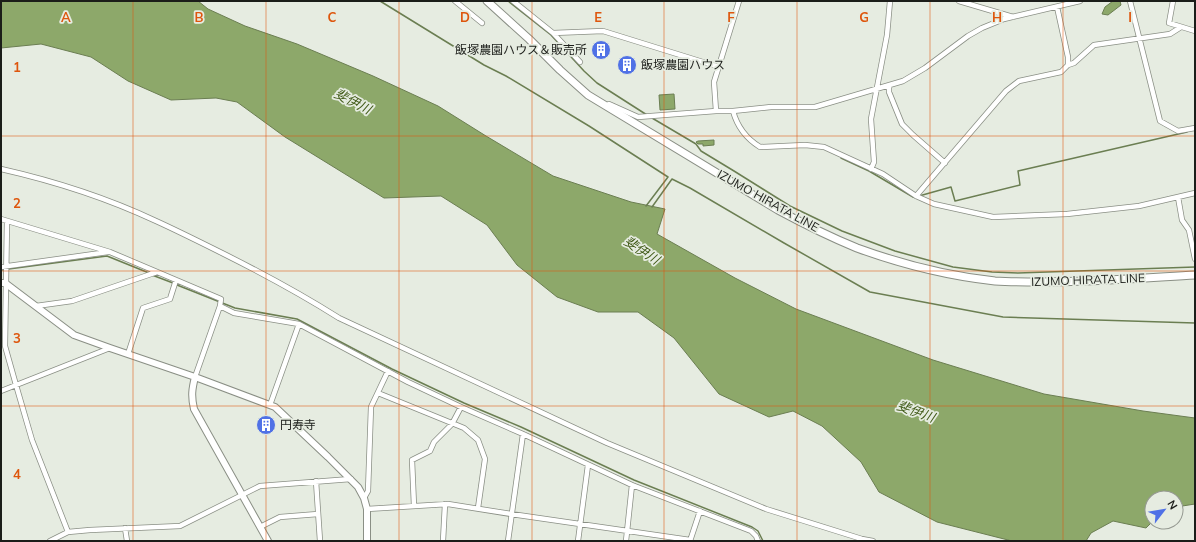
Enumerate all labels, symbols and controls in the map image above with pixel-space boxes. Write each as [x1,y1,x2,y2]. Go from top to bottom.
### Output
text: A [61,9,71,25]
text: B [195,9,204,25]
text: C [328,9,337,25]
text: D [460,9,470,25]
text: E [594,9,602,25]
text: F [727,9,735,25]
text: G [859,9,869,25]
text: H [992,9,1002,25]
text: I [1128,9,1132,25]
building icon: 飯塚農園ハウス＆販売所 [590,39,612,61]
place label: 飯塚農園ハウス＆販売所 [455,42,587,57]
building icon: 飯塚農園ハウス [616,54,638,76]
place label: 飯塚農園ハウス [641,57,725,72]
text: 1 [13,59,21,75]
water label: 斐伊川 [332,85,376,118]
street label: IZUMO HIRATA LINE [715,166,822,235]
text: 2 [13,195,21,211]
water label: 斐伊川 [621,233,664,268]
street label: IZUMO HIRATA LINE [1031,270,1145,289]
text: 3 [13,330,21,346]
water label: 斐伊川 [895,397,939,426]
building icon: 円寿寺 [255,414,277,436]
place label: 円寿寺 [280,417,316,432]
text: 4 [13,466,21,482]
north arrow [1144,490,1184,530]
text: N [1164,498,1181,512]

